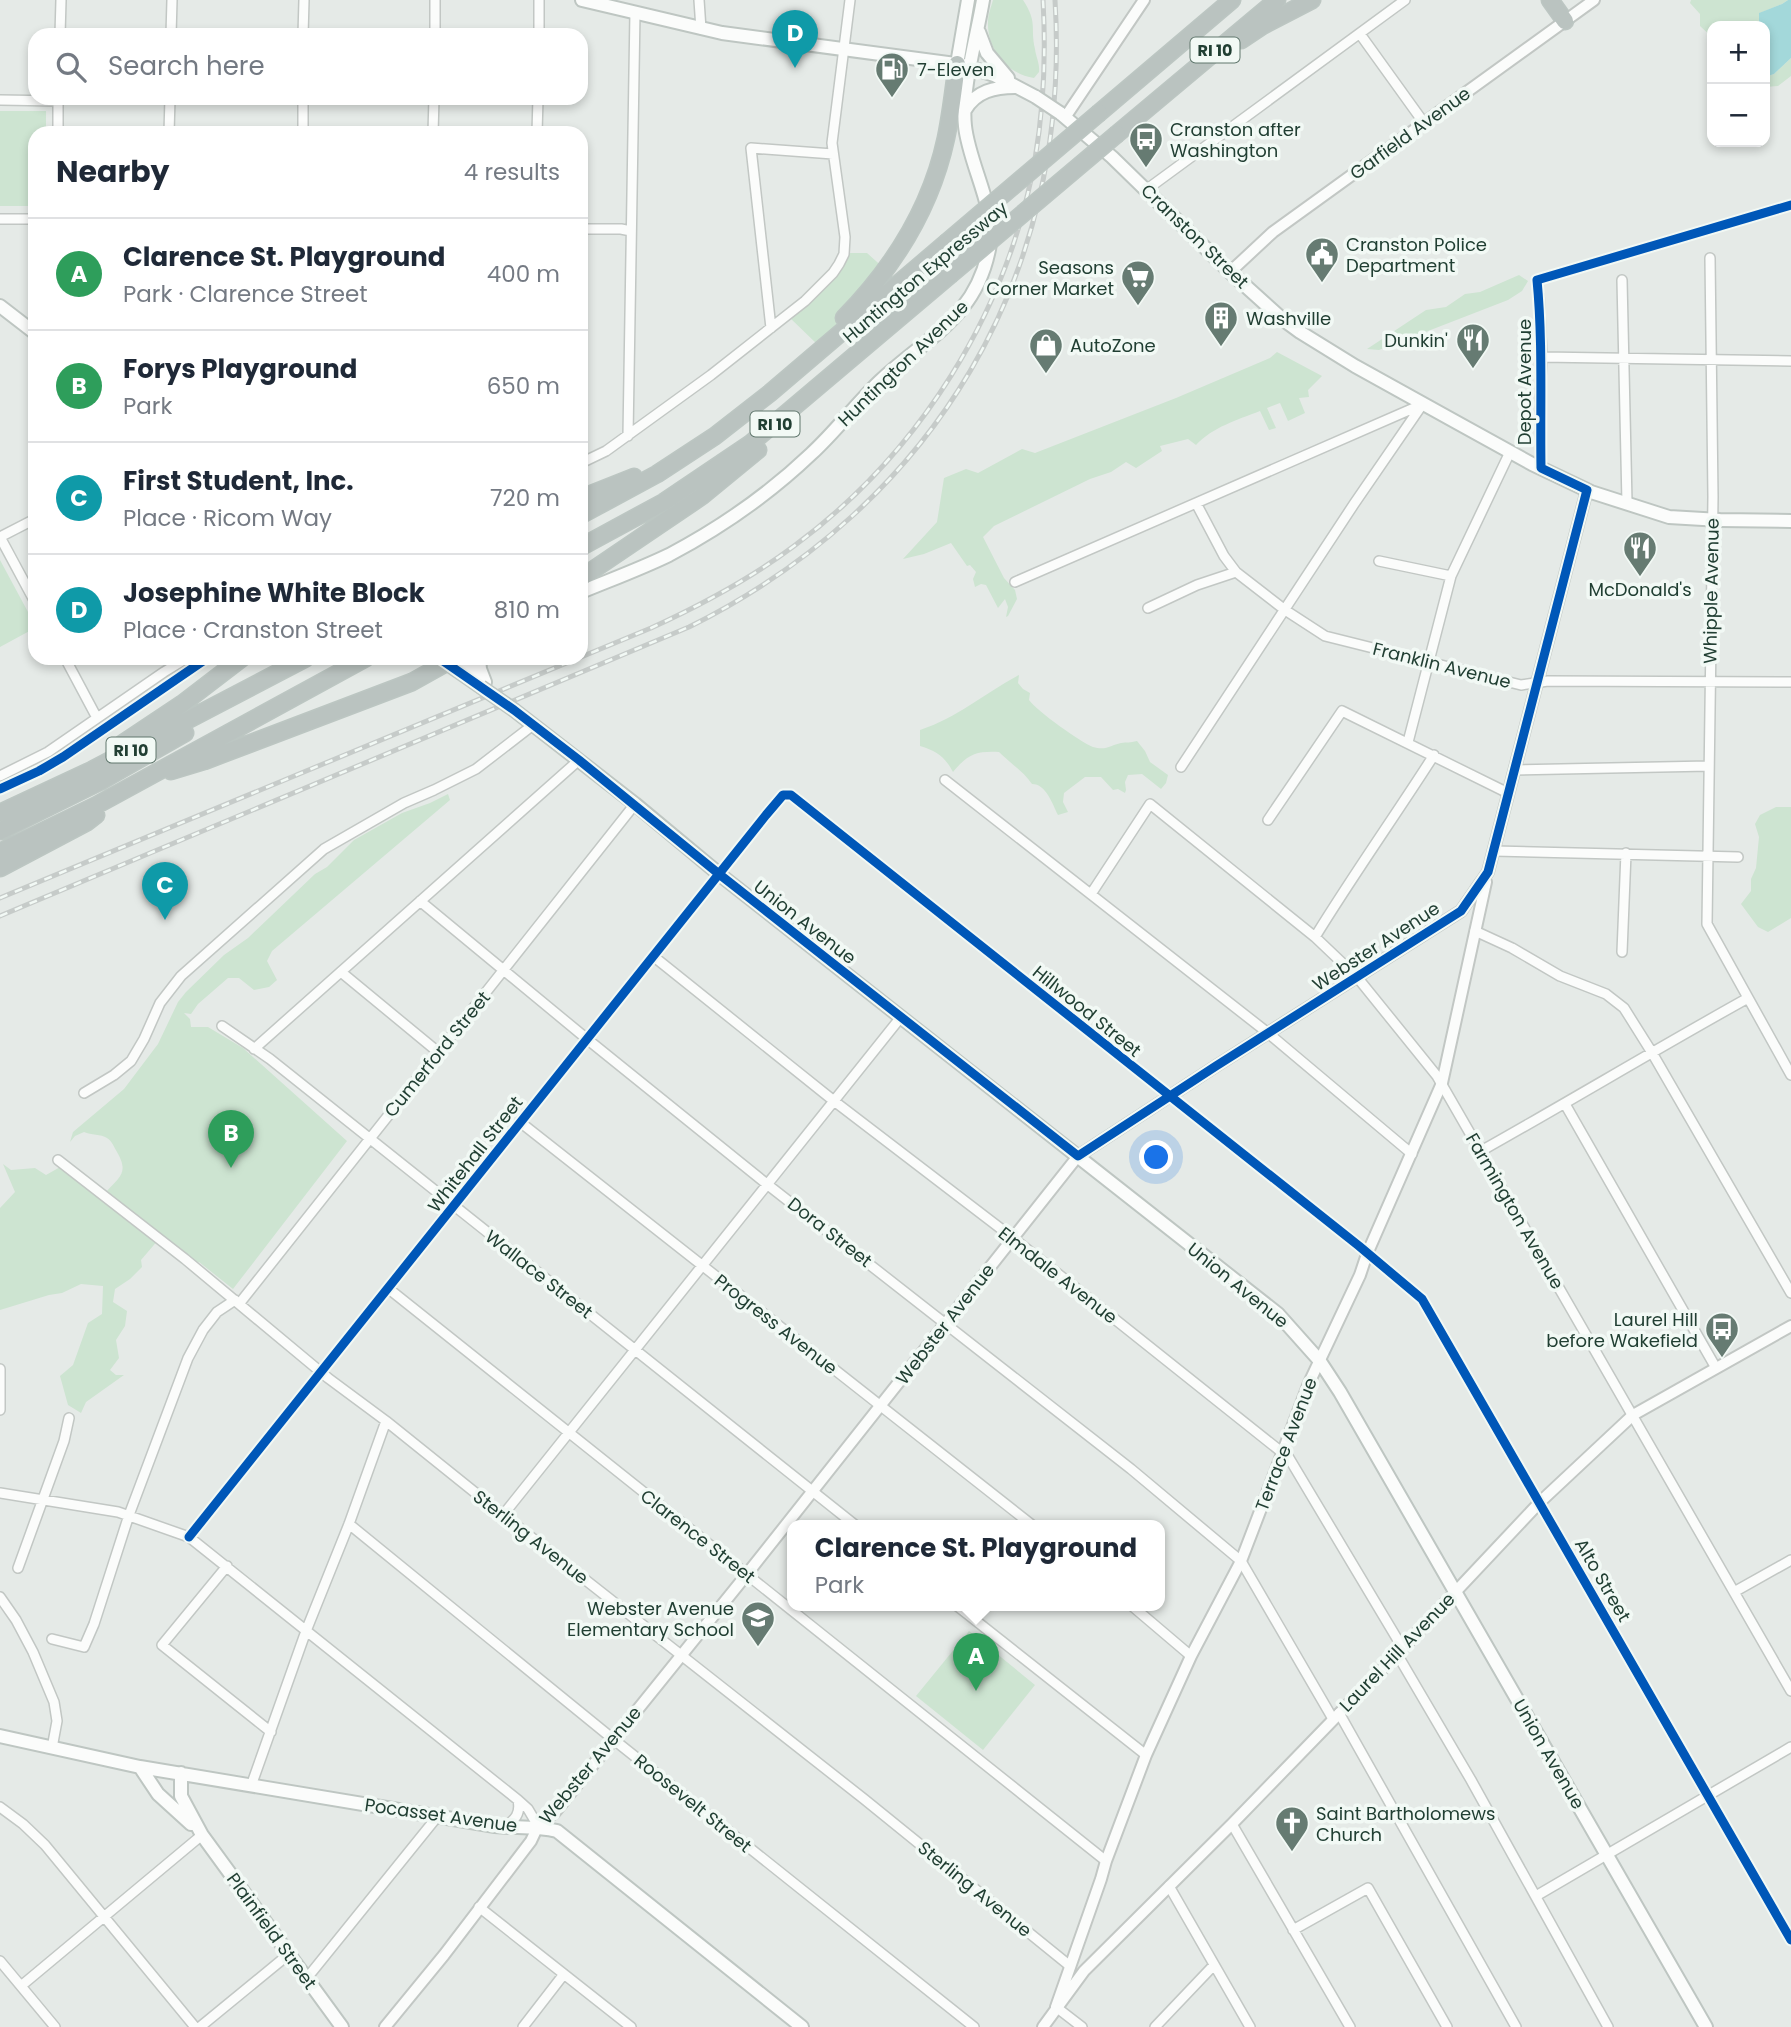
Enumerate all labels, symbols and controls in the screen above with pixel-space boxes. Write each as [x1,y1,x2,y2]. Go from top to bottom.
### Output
pin: D [772,10,818,68]
map controls [1707,21,1770,147]
button: + [1707,21,1770,84]
search box [28,28,588,105]
road number: RI 10 [1190,38,1240,62]
icon: search [52,48,90,86]
text: Search here [108,48,265,84]
fuel station icon: 7-Eleven [873,50,911,99]
place label: 7-Eleven [917,57,994,82]
street label: Garfield Avenue [1345,81,1475,185]
button: − [1707,84,1770,147]
place label: Cranston after Washington [1170,117,1301,163]
bus stop icon: Cranston after Washington [1127,120,1165,169]
text: Nearby [56,150,170,193]
text: 4 results [464,156,560,188]
street label: Cranston Street [1136,178,1254,294]
street label: Huntington Expressway [837,195,1013,349]
place label: Cranston Police Department [1346,232,1487,278]
public building icon: Cranston Police Department [1303,235,1341,284]
text: Clarence St. Playground [123,239,445,275]
place label: Seasons Corner Market [986,255,1114,301]
text: A [71,258,87,290]
text: 400 m [487,258,560,290]
supermarket icon: Seasons Corner Market [1119,258,1157,307]
text: Park · Clarence Street [123,278,368,310]
street label: Huntington Avenue [832,294,974,432]
building icon: Washville [1202,299,1240,348]
place label: Washville [1246,306,1331,331]
street label: Depot Avenue [1512,319,1537,445]
restaurant icon: Dunkin' [1454,321,1492,370]
shop icon: AutoZone [1027,326,1065,375]
place label: Dunkin' [1384,328,1448,353]
place label: AutoZone [1070,333,1156,358]
text: Forys Playground [123,351,357,387]
text: B [71,370,87,402]
text: 650 m [487,370,560,402]
text: Park [123,390,172,422]
road number: RI 10 [750,412,800,436]
text: First Student, Inc. [123,463,354,499]
text: C [70,482,88,514]
text: 720 m [490,482,560,514]
text: Place · Ricom Way [123,502,332,534]
street label: Whipple Avenue [1697,518,1725,664]
restaurant icon: McDonald's [1621,529,1659,578]
text: Josephine White Block [123,575,425,611]
place label: McDonald's [1588,577,1692,602]
text: D [71,594,87,626]
text: 810 m [494,594,560,626]
text: Place · Cranston Street [123,614,383,646]
street label: Franklin Avenue [1370,636,1514,694]
road number: RI 10 [106,737,156,762]
pin: C [142,862,188,920]
street label: Union Avenue [749,874,861,970]
street label: Webster Avenue [1307,895,1445,997]
street label: Hillwood Street [1027,959,1147,1063]
street label: Cumerford Street [378,986,496,1122]
street label: Whitehall Street [422,1091,528,1217]
pin: B [208,1110,254,1168]
street label: Farmington Avenue [1460,1128,1570,1294]
your location [1139,1140,1173,1174]
street label: Dora Street [783,1191,877,1273]
street label: Elmdale Avenue [993,1221,1123,1329]
street label: Wallace Street [480,1224,598,1324]
street label: Union Avenue [1182,1236,1294,1334]
street label: Webster Avenue [890,1258,1000,1390]
street label: Progress Avenue [709,1268,843,1380]
place label: Laurel Hill before Wakefield [1546,1307,1698,1353]
bus stop icon: Laurel Hill before Wakefield [1703,1310,1741,1359]
street label: Terrace Avenue [1249,1374,1323,1514]
street label: Clarence Street [635,1483,761,1589]
street label: Sterling Avenue [468,1484,594,1590]
popup [787,1520,1165,1611]
text: Clarence St. Playground [815,1530,1137,1566]
street label: Alto Street [1569,1534,1637,1626]
text: Park [815,1569,864,1601]
street label: Laurel Hill Avenue [1334,1587,1460,1717]
place label: Webster Avenue Elementary School [567,1596,734,1642]
school or university icon: Webster Avenue Elementary School [739,1599,777,1648]
pin: A [953,1633,999,1691]
street label: Union Avenue [1507,1694,1591,1814]
street label: Webster Avenue [533,1701,647,1829]
street label: Roosevelt Street [629,1748,757,1858]
street label: Pocasset Avenue [363,1792,519,1838]
place label: Saint Bartholomews Church [1316,1801,1495,1847]
church icon: Saint Bartholomews Church [1273,1804,1311,1853]
street label: Sterling Avenue [913,1835,1037,1943]
street label: Plainfield Street [221,1868,323,1994]

